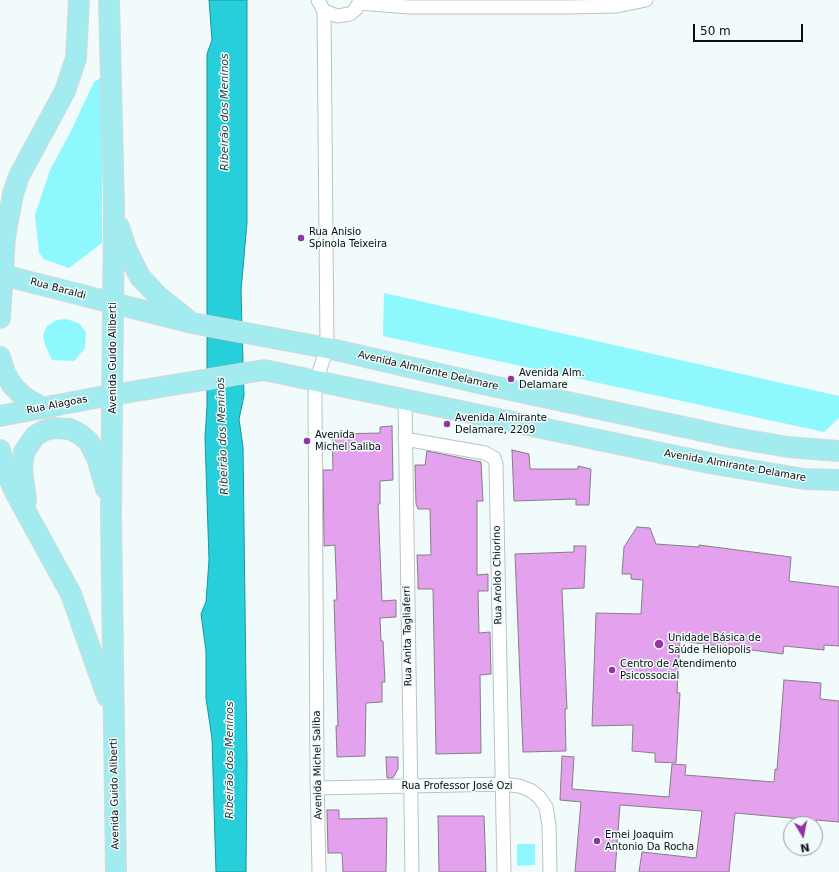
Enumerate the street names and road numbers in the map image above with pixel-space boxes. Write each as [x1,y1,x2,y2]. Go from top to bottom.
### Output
street label: Rua Baraldi [29,276,87,302]
street label: Avenida Guido Aliberti [107,302,119,414]
street label: Avenida Almirante Delamare [357,349,499,393]
street label: Rua Alagoas [26,393,88,417]
street label: Avenida Almirante Delamare [663,448,807,484]
street label: Rua Aroldo Chiorino [491,525,505,625]
street label: Rua Anita Tagliaferri [401,586,415,686]
street label: Avenida Michel Saliba [311,710,325,820]
street label: Avenida Guido Aliberti [108,738,122,850]
street label: Rua Professor José Ozi [401,780,513,792]

